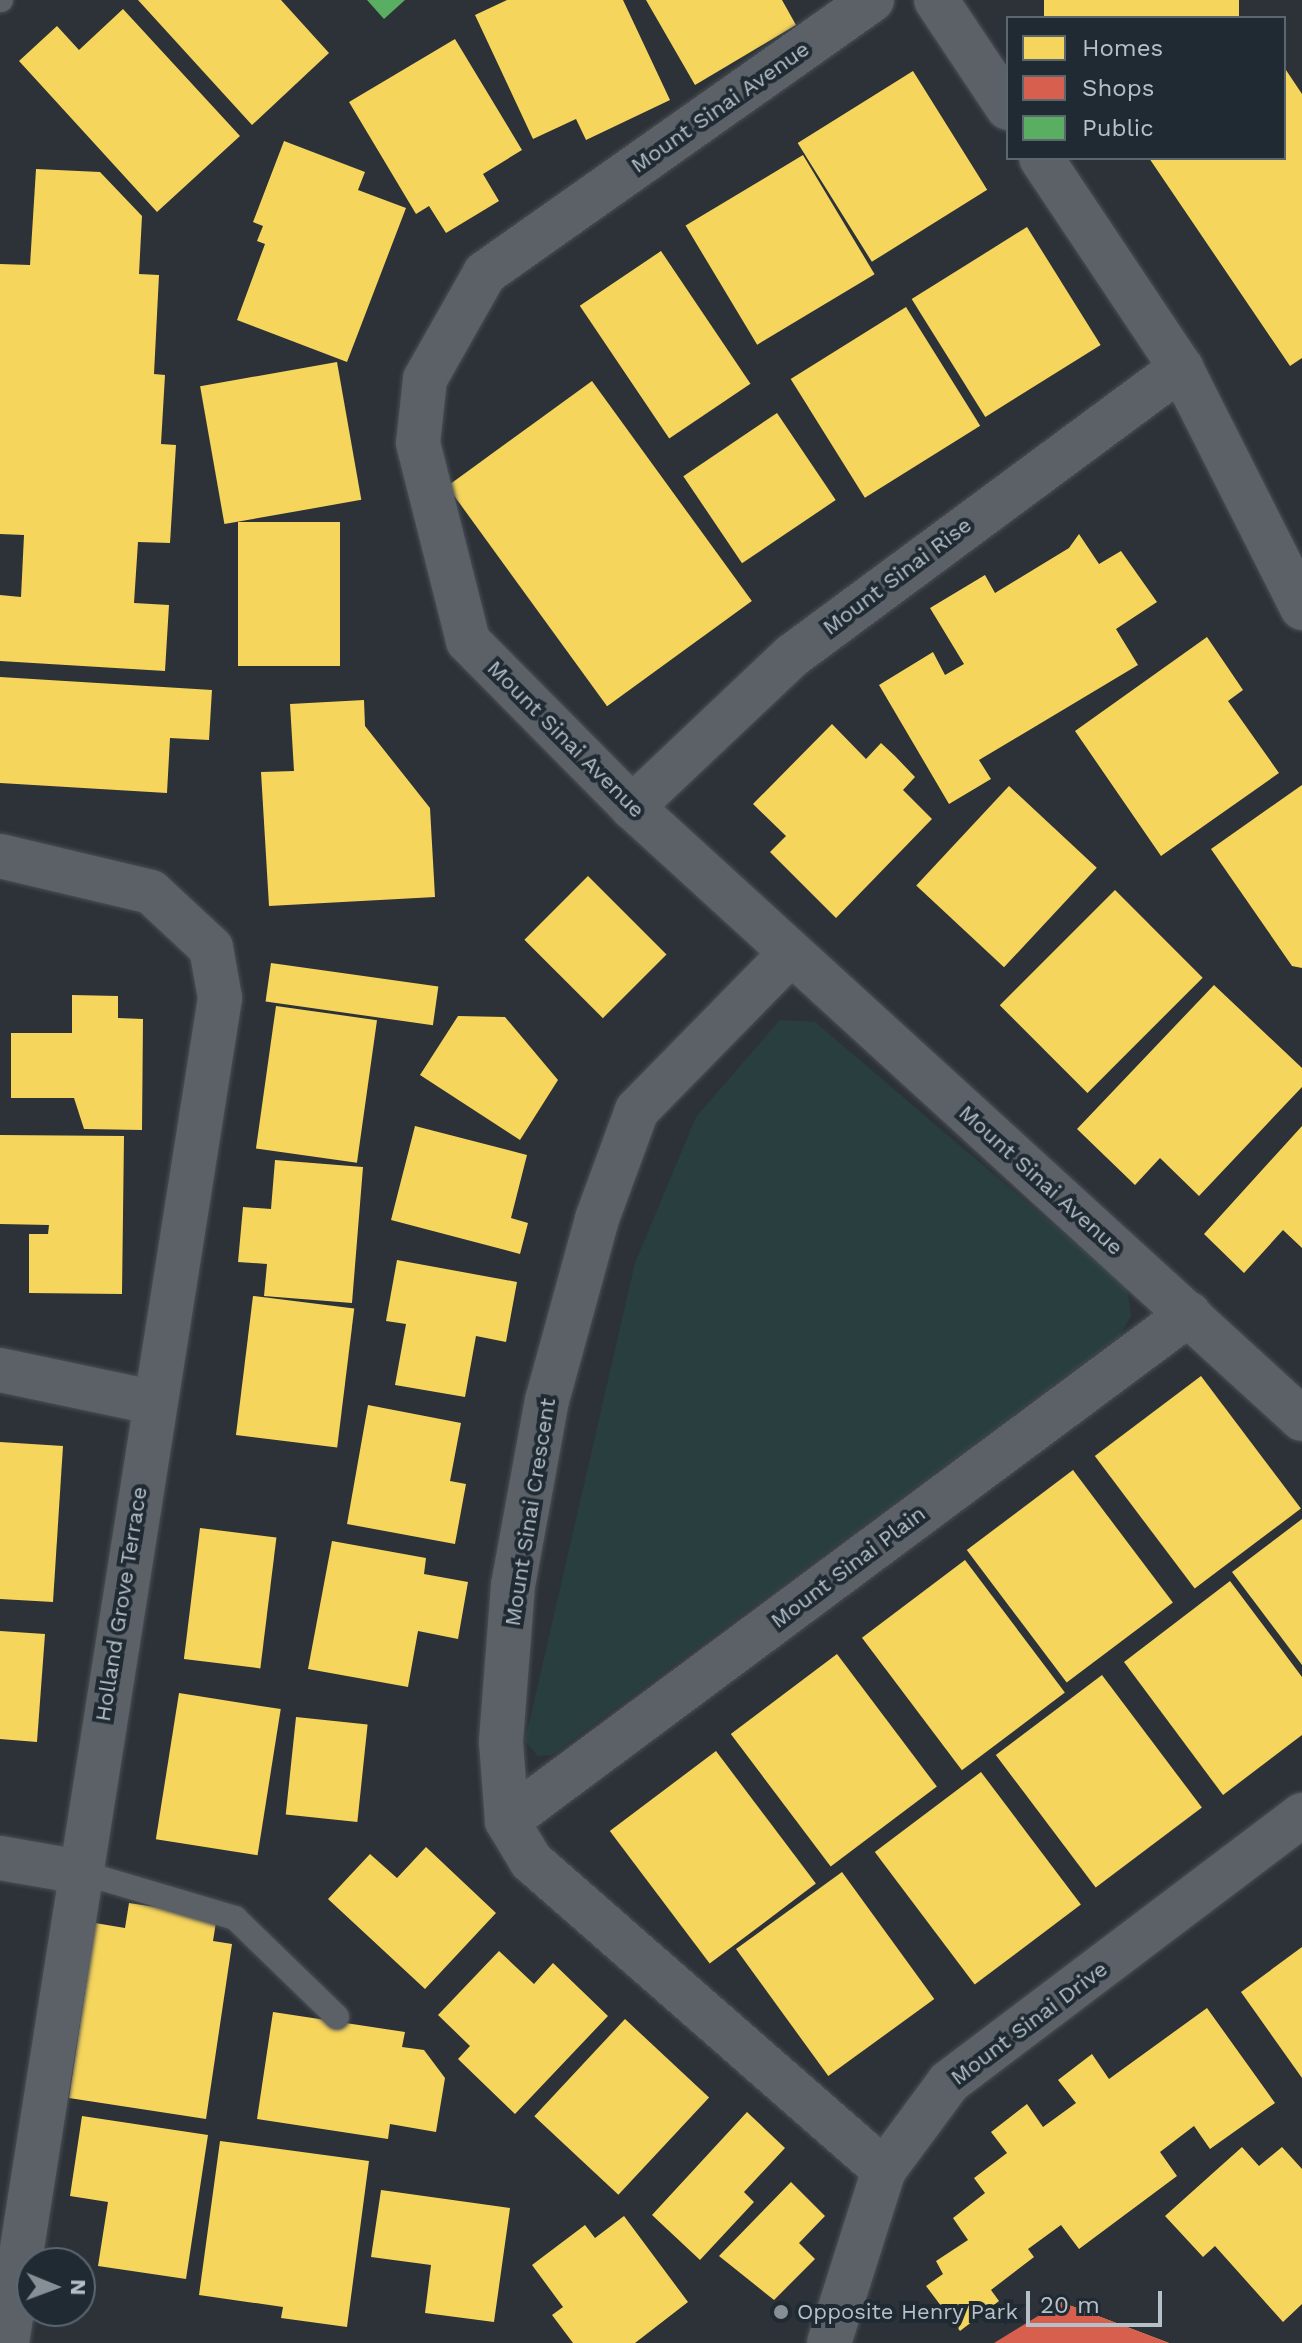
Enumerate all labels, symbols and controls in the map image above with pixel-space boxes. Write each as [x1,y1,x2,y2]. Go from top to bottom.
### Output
legend [1006,16,1286,160]
text: Homes [1082,34,1163,62]
street label: Mount Sinai Avenue [625,35,815,179]
text: Shops [1082,74,1154,102]
text: Public [1082,114,1154,142]
street label: Mount Sinai Rise [817,511,977,641]
street label: Mount Sinai Avenue [481,654,651,824]
street label: Mount Sinai Avenue [953,1099,1129,1261]
street label: Mount Sinai Crescent [499,1396,561,1628]
street label: Holland Grove Terrace [89,1484,153,1724]
street label: Mount Sinai Plain [765,1500,931,1634]
street label: Mount Sinai Drive [945,1955,1113,2091]
north arrow [16,2247,96,2327]
scale bar [1030,2275,1166,2325]
text: N [66,2279,91,2296]
text: 20 m [1040,2291,1100,2319]
place label: Opposite Henry Park [797,2299,1018,2325]
marker: Opposite Henry Park [772,2303,790,2321]

